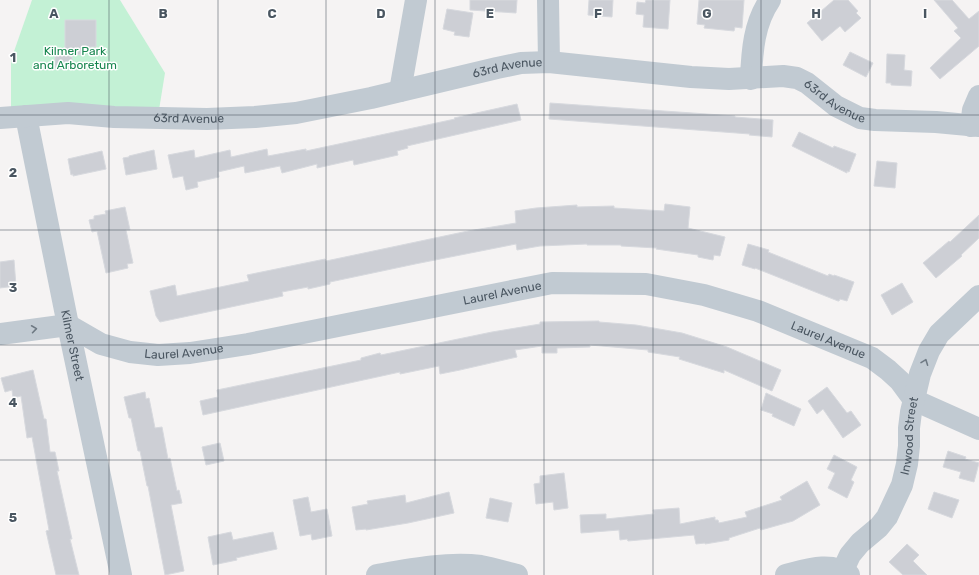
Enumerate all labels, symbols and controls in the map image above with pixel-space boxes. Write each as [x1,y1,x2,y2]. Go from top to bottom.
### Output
text: A [49,6,59,21]
text: B [158,6,168,21]
text: C [267,6,277,21]
text: D [376,6,386,21]
text: E [486,6,494,21]
text: F [594,6,602,21]
text: G [702,6,712,21]
text: H [811,6,821,21]
text: I [923,6,927,21]
park label: Kilmer Park and Arboretum [33,44,117,72]
text: 1 [10,50,16,65]
street label: 63rd Avenue [471,55,543,81]
street label: 63rd Avenue [801,76,866,126]
street label: 63rd Avenue [153,111,225,126]
text: 2 [9,165,17,180]
street label: Laurel Avenue [462,278,543,308]
text: 3 [9,280,18,295]
street label: Kilmer Street [58,309,87,383]
street label: Laurel Avenue [789,318,868,362]
one-way arrow [31,325,37,334]
street label: Laurel Avenue [144,341,225,362]
one-way arrow [920,359,928,366]
text: 4 [9,395,18,410]
street label: Inwood Street [898,395,921,476]
text: 5 [9,510,17,525]

